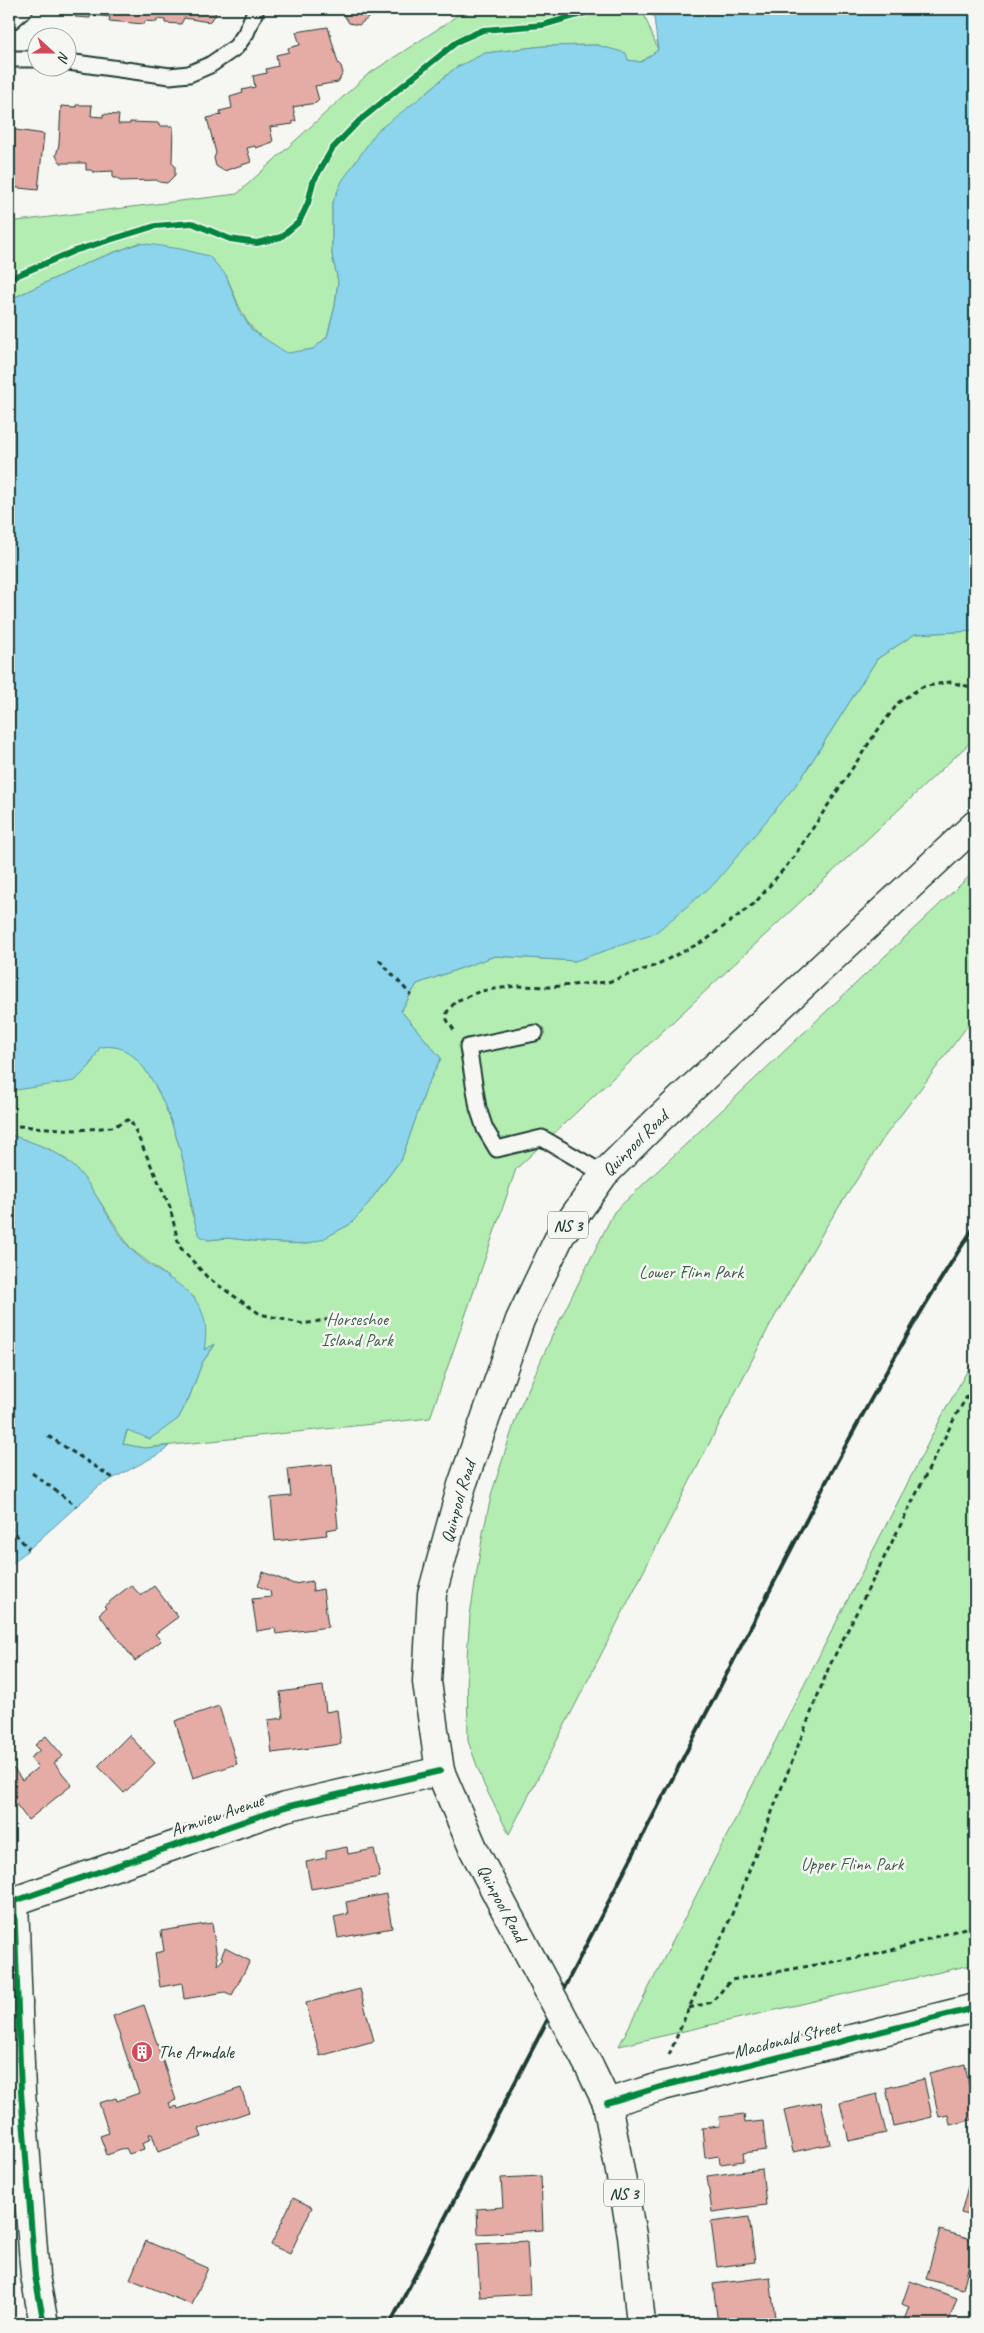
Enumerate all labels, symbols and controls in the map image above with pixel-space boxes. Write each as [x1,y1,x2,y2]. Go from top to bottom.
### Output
north arrow [28,28,78,78]
text: N [53,49,73,66]
street label: Quinpool Road [597,1103,675,1181]
road number: NS 3 [548,1212,588,1238]
park label: Lower Flinn Park [639,1261,744,1283]
park label: Horseshoe Island Park [321,1308,394,1351]
street label: Quinpool Road [436,1455,482,1545]
street label: Armview Avenue [168,1788,267,1841]
park label: Upper Flinn Park [801,1853,905,1875]
street label: Quinpool Road [472,1861,533,1948]
street label: Macdonald Street [731,2015,845,2063]
building icon: The Armdale [130,2040,154,2064]
place label: The Armdale [158,2041,235,2063]
road number: NS 3 [604,2180,644,2206]

